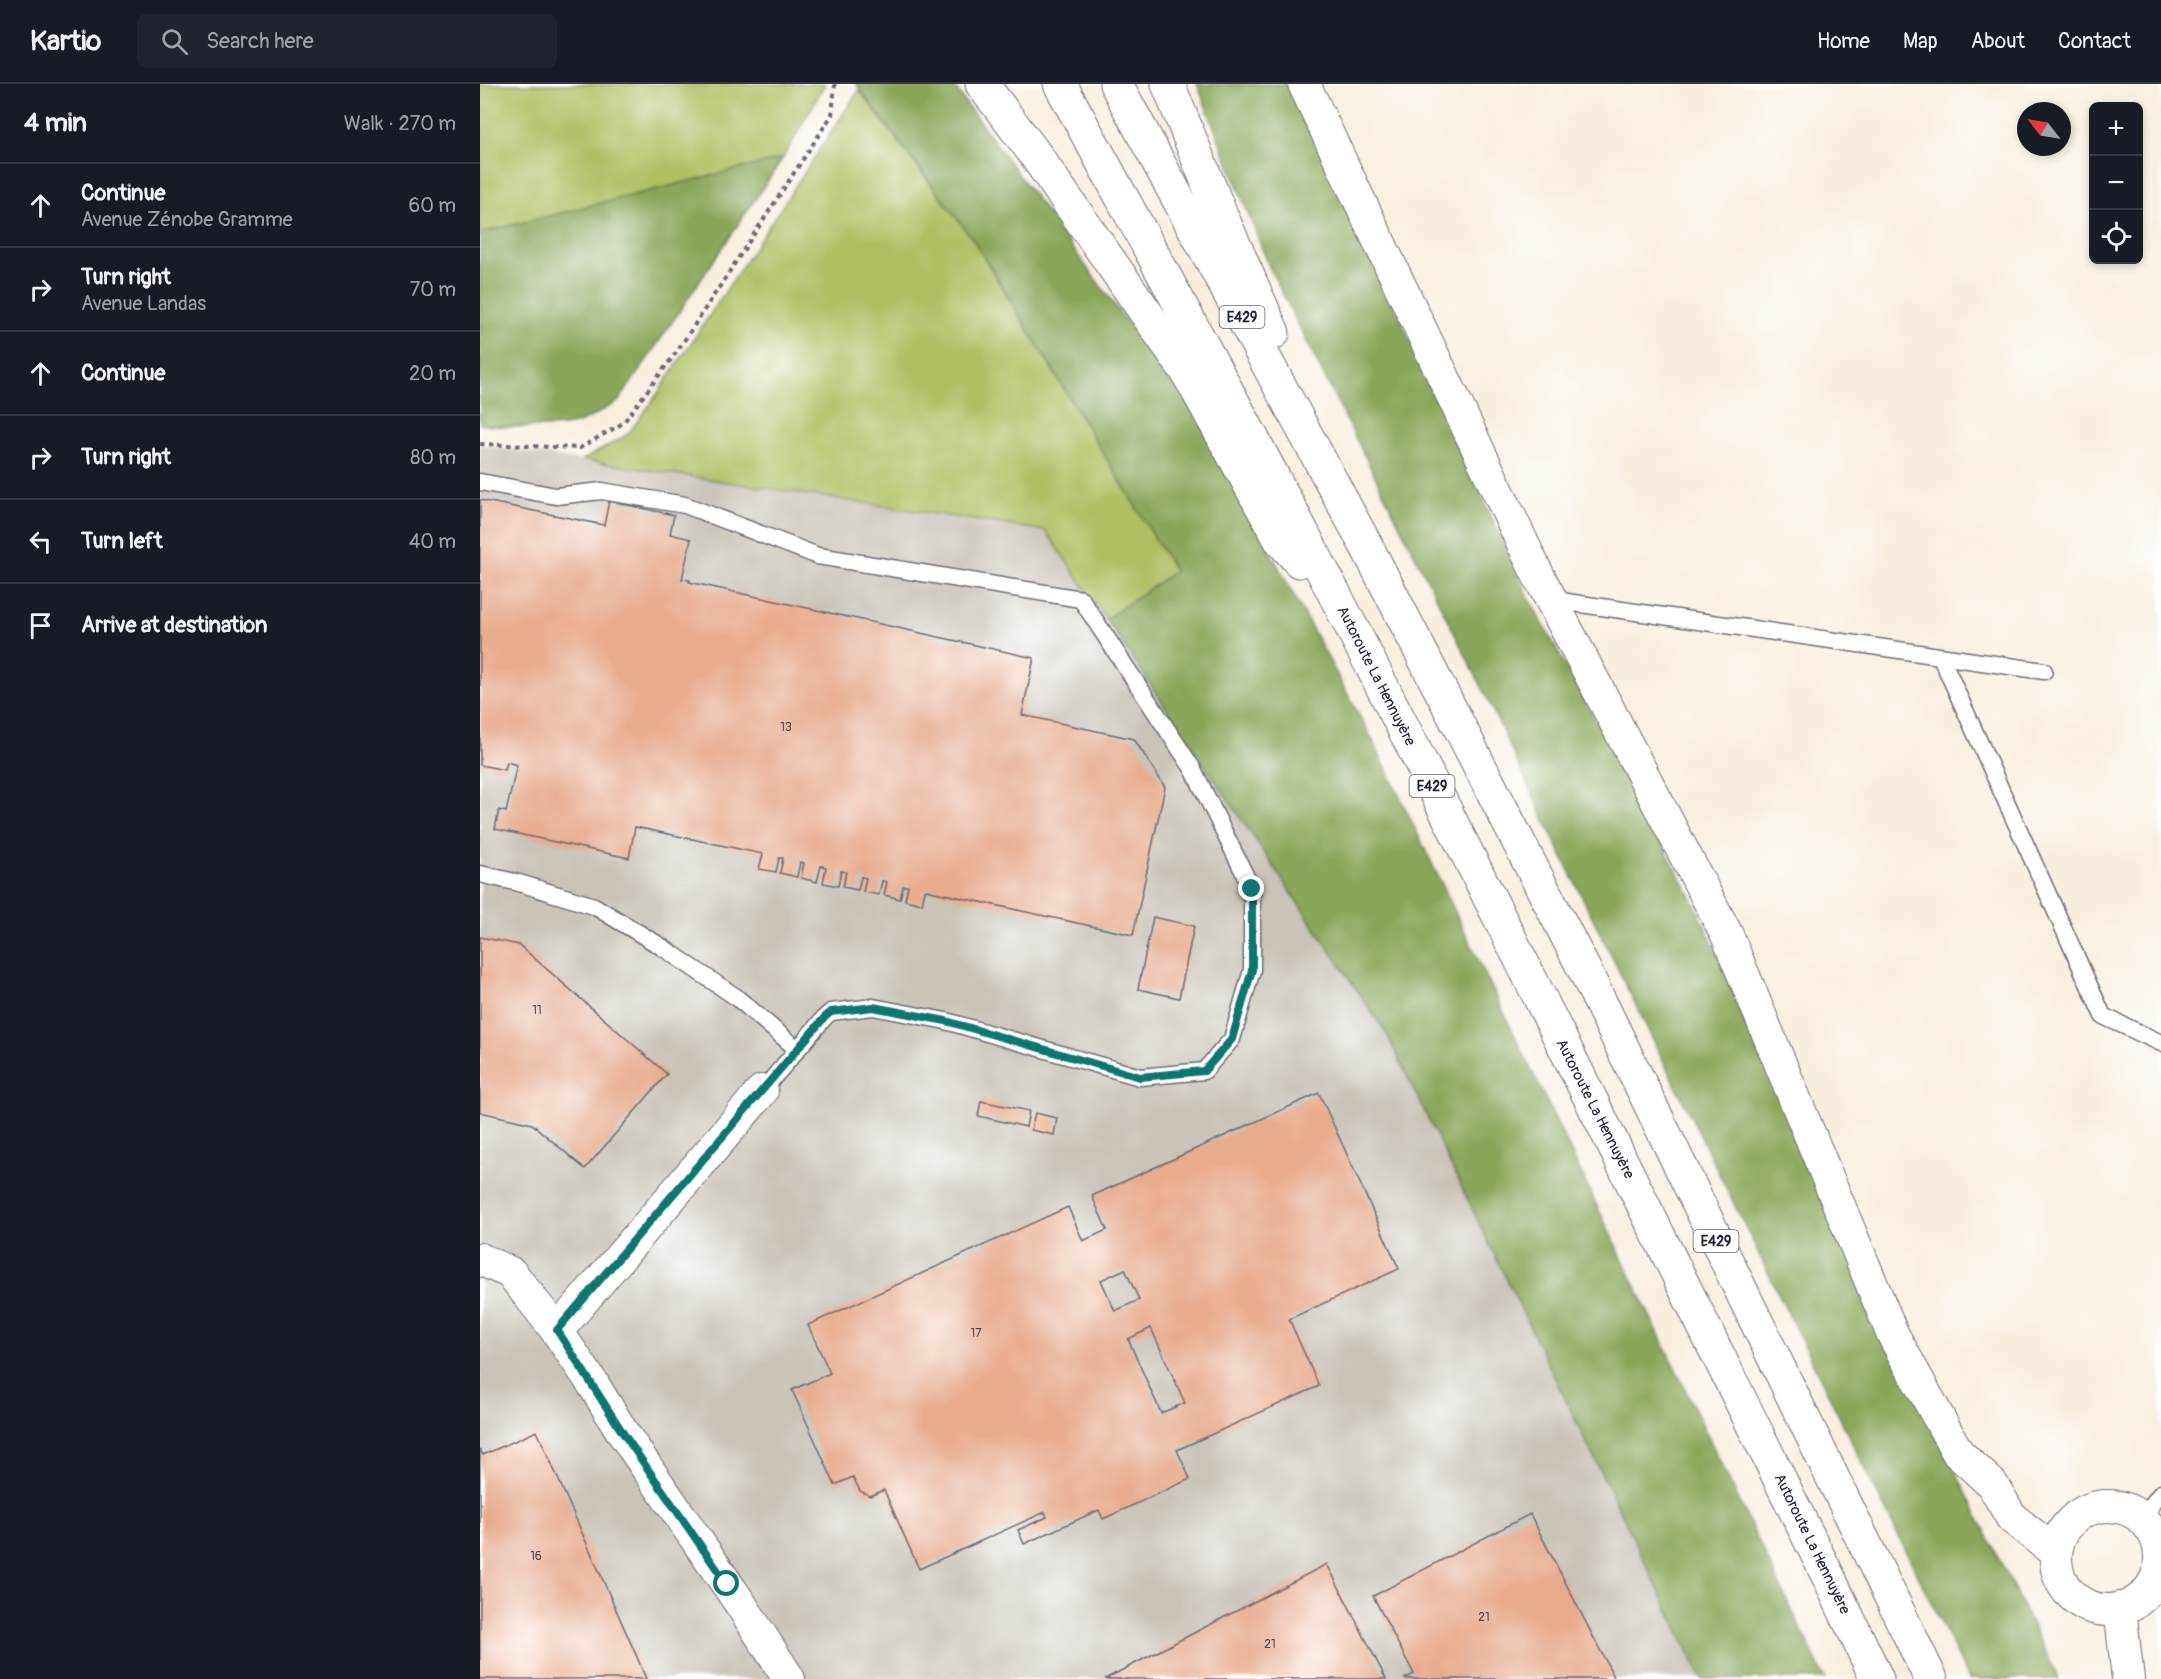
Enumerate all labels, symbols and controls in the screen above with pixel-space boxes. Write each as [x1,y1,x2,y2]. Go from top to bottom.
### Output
search box [137,14,557,68]
text: Kartio [30,24,101,59]
icon: search [158,25,191,58]
text: Search here [206,27,314,55]
text: Home [1817,28,1870,55]
text: Map [1903,28,1938,55]
text: About [1971,28,2025,55]
text: Contact [2058,28,2131,55]
north arrow [2017,102,2071,156]
map controls [2089,102,2143,264]
button: + [2089,102,2143,156]
text: 4 min [24,107,87,139]
text: Walk · 270 m [344,111,456,136]
button: − [2089,156,2143,210]
text: Continue [81,179,165,207]
icon: ahead [24,189,57,222]
text: 60 m [409,193,456,218]
text: Avenue Zénobe Gramme [81,207,293,232]
button: locate [2089,210,2143,264]
text: Turn right [81,263,171,291]
icon: right [24,273,57,306]
text: 70 m [410,277,456,302]
text: Avenue Landas [81,291,206,316]
road number: E429 [1220,306,1264,328]
icon: ahead [24,357,57,390]
text: Continue [81,359,165,387]
text: 20 m [409,361,456,386]
icon: right [24,441,57,474]
text: Turn right [81,443,171,471]
text: 80 m [410,445,456,470]
icon: left [24,525,57,558]
text: Turn left [81,527,163,555]
text: 40 m [409,529,456,554]
street label: Autoroute La Hennuyère [1333,603,1420,750]
icon: arrive [24,609,57,642]
text: Arrive at destination [81,611,267,639]
house number: 13 [780,720,792,735]
road number: E429 [1410,775,1454,797]
route end [1238,875,1264,901]
house number: 11 [532,1003,542,1018]
street label: Autoroute La Hennuyère [1552,1036,1639,1183]
road number: E429 [1694,1230,1738,1252]
house number: 17 [970,1326,982,1341]
street label: Autoroute La Hennuyère [1770,1471,1855,1618]
house number: 16 [530,1549,542,1564]
route start [713,1570,739,1596]
house number: 21 [1478,1610,1490,1625]
house number: 21 [1264,1637,1276,1652]

